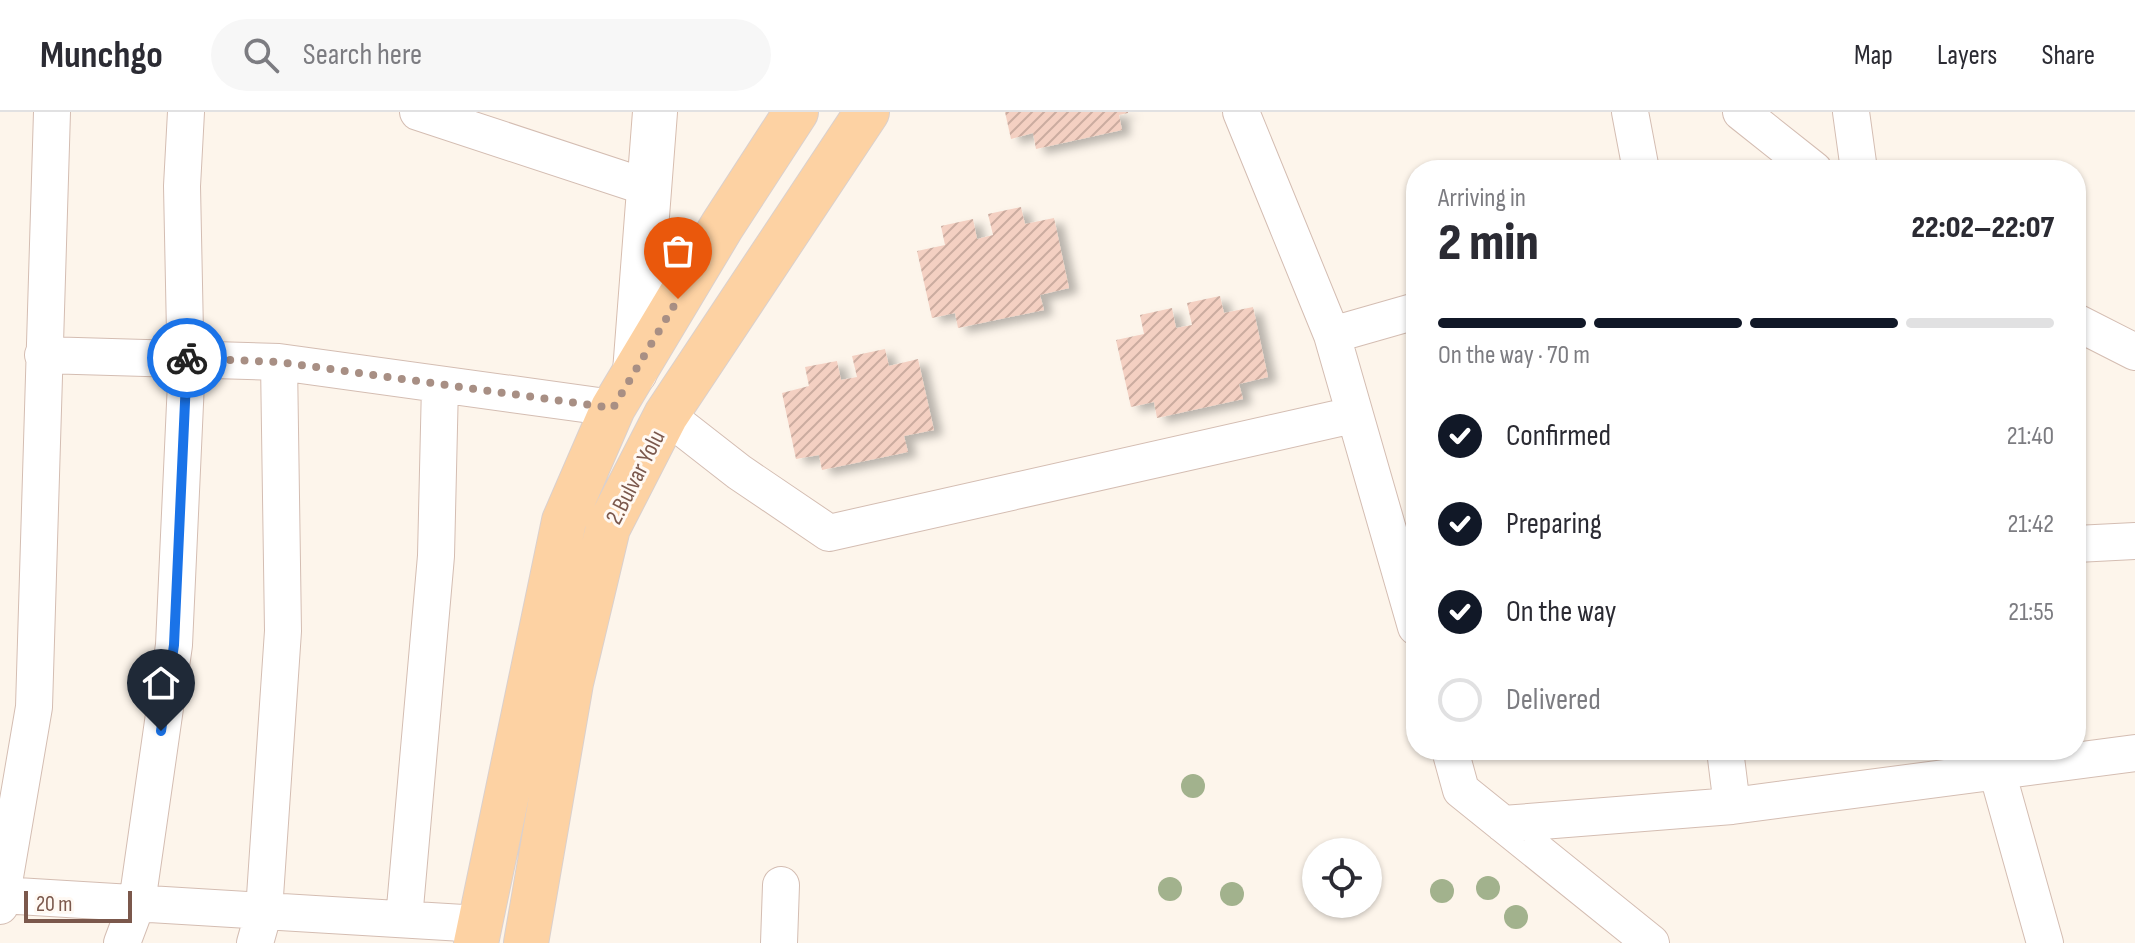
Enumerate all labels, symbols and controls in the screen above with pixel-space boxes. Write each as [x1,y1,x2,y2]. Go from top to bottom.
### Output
search box [211,19,771,91]
text: Munchgo [40,33,163,78]
icon: search [239,33,283,77]
text: Search here [303,37,422,73]
text: Map [1854,39,1893,72]
text: Layers [1937,39,1997,72]
text: Share [2041,39,2095,72]
text: Arriving in [1438,183,1526,214]
text: 22:02–22:07 [1912,210,2054,246]
text: 2 min [1438,212,1539,275]
pin [644,217,712,299]
icon: bag [656,229,700,273]
courier [147,318,227,398]
icon: bike [165,336,209,380]
text: On the way · 70 m [1438,340,1590,371]
icon: check [1438,414,1482,458]
text: Confirmed [1506,418,1611,454]
text: 21:40 [2007,421,2054,452]
street label: 2.Bulvar Yolu [599,425,671,529]
icon: check [1438,502,1482,546]
text: Preparing [1506,506,1602,542]
text: 21:42 [2007,509,2054,540]
icon: check [1438,590,1482,634]
text: On the way [1506,594,1616,630]
text: 21:55 [2008,597,2054,628]
pin [127,649,195,731]
icon: home [139,661,183,705]
text: Delivered [1506,682,1601,718]
map controls [1302,838,1382,918]
button: locate [1302,838,1382,918]
scale bar [24,887,132,923]
text: 20 m [36,891,73,918]

